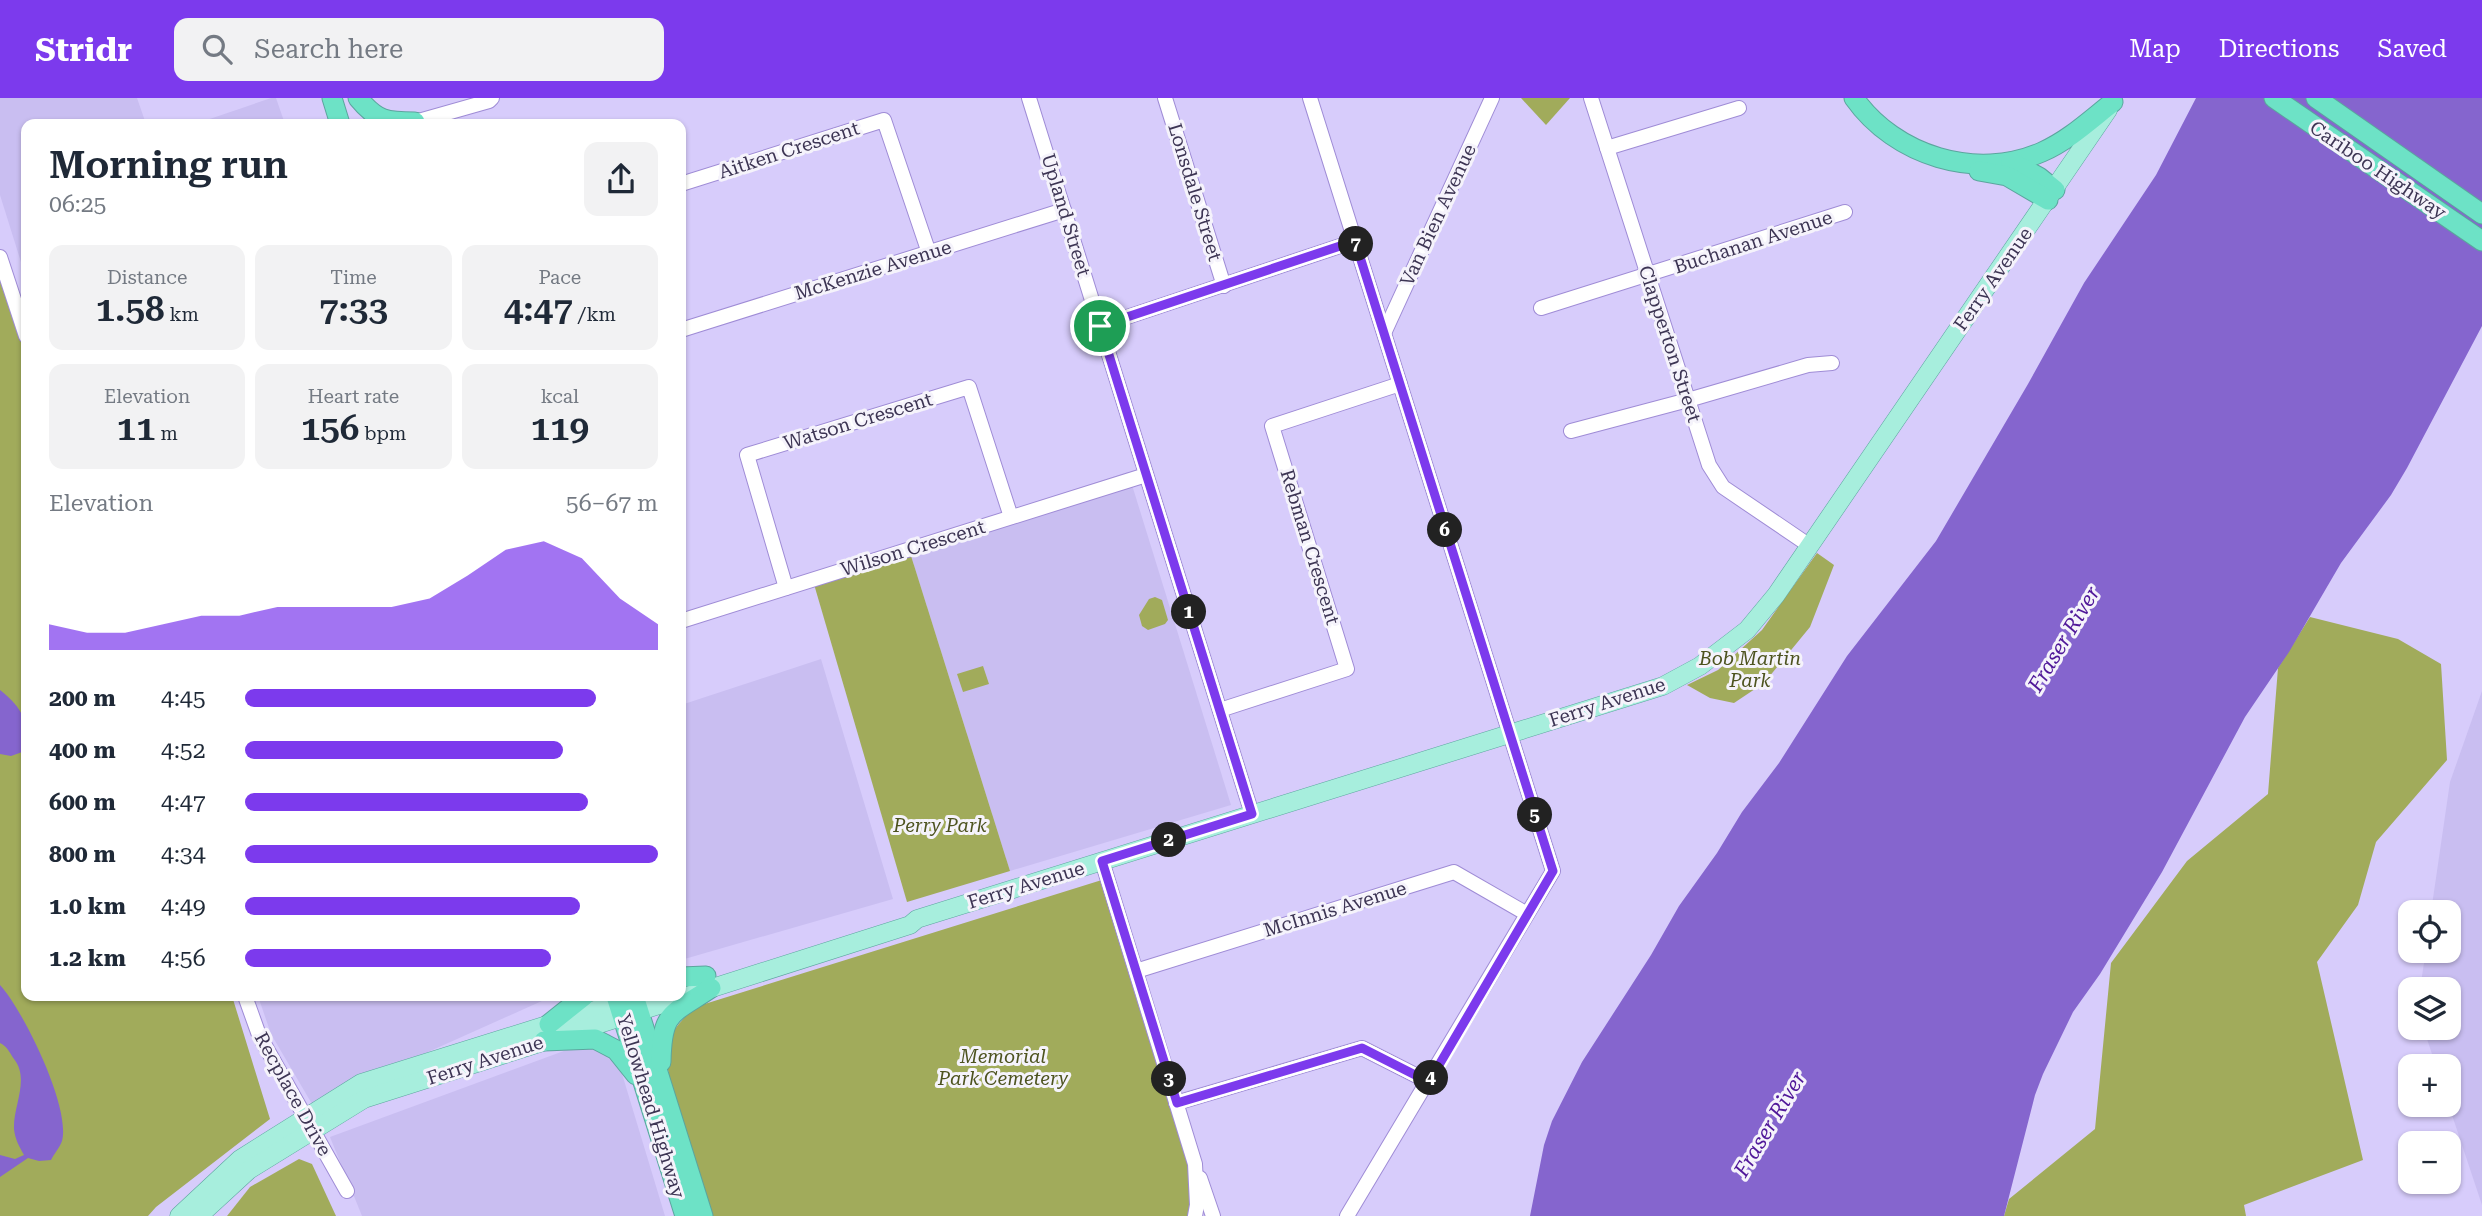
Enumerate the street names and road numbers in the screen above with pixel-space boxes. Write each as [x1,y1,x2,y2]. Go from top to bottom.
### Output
street label: Aitken Crescent [716,116,862,184]
street label: Cariboo Highway [2305,116,2451,225]
street label: Lonsdale Street [1163,120,1227,264]
street label: Van Bien Avenue [1395,140,1481,290]
street label: Upland Street [1036,151,1096,279]
street label: Buchanan Avenue [1671,206,1835,278]
street label: Ferry Avenue [1949,223,2037,335]
street label: McKenzie Avenue [792,235,954,305]
street label: Clapperton Street [1634,263,1706,425]
street label: Watson Crescent [781,387,935,455]
street label: Rebman Crescent [1275,467,1345,627]
street label: Wilson Crescent [838,515,988,581]
street label: Ferry Avenue [1546,672,1668,732]
street label: Ferry Avenue [965,856,1087,914]
street label: McInnis Avenue [1261,876,1409,942]
street label: Yellowhead Highway [612,1011,690,1202]
street label: Recplace Drive [250,1028,336,1160]
street label: Ferry Avenue [424,1030,546,1090]

